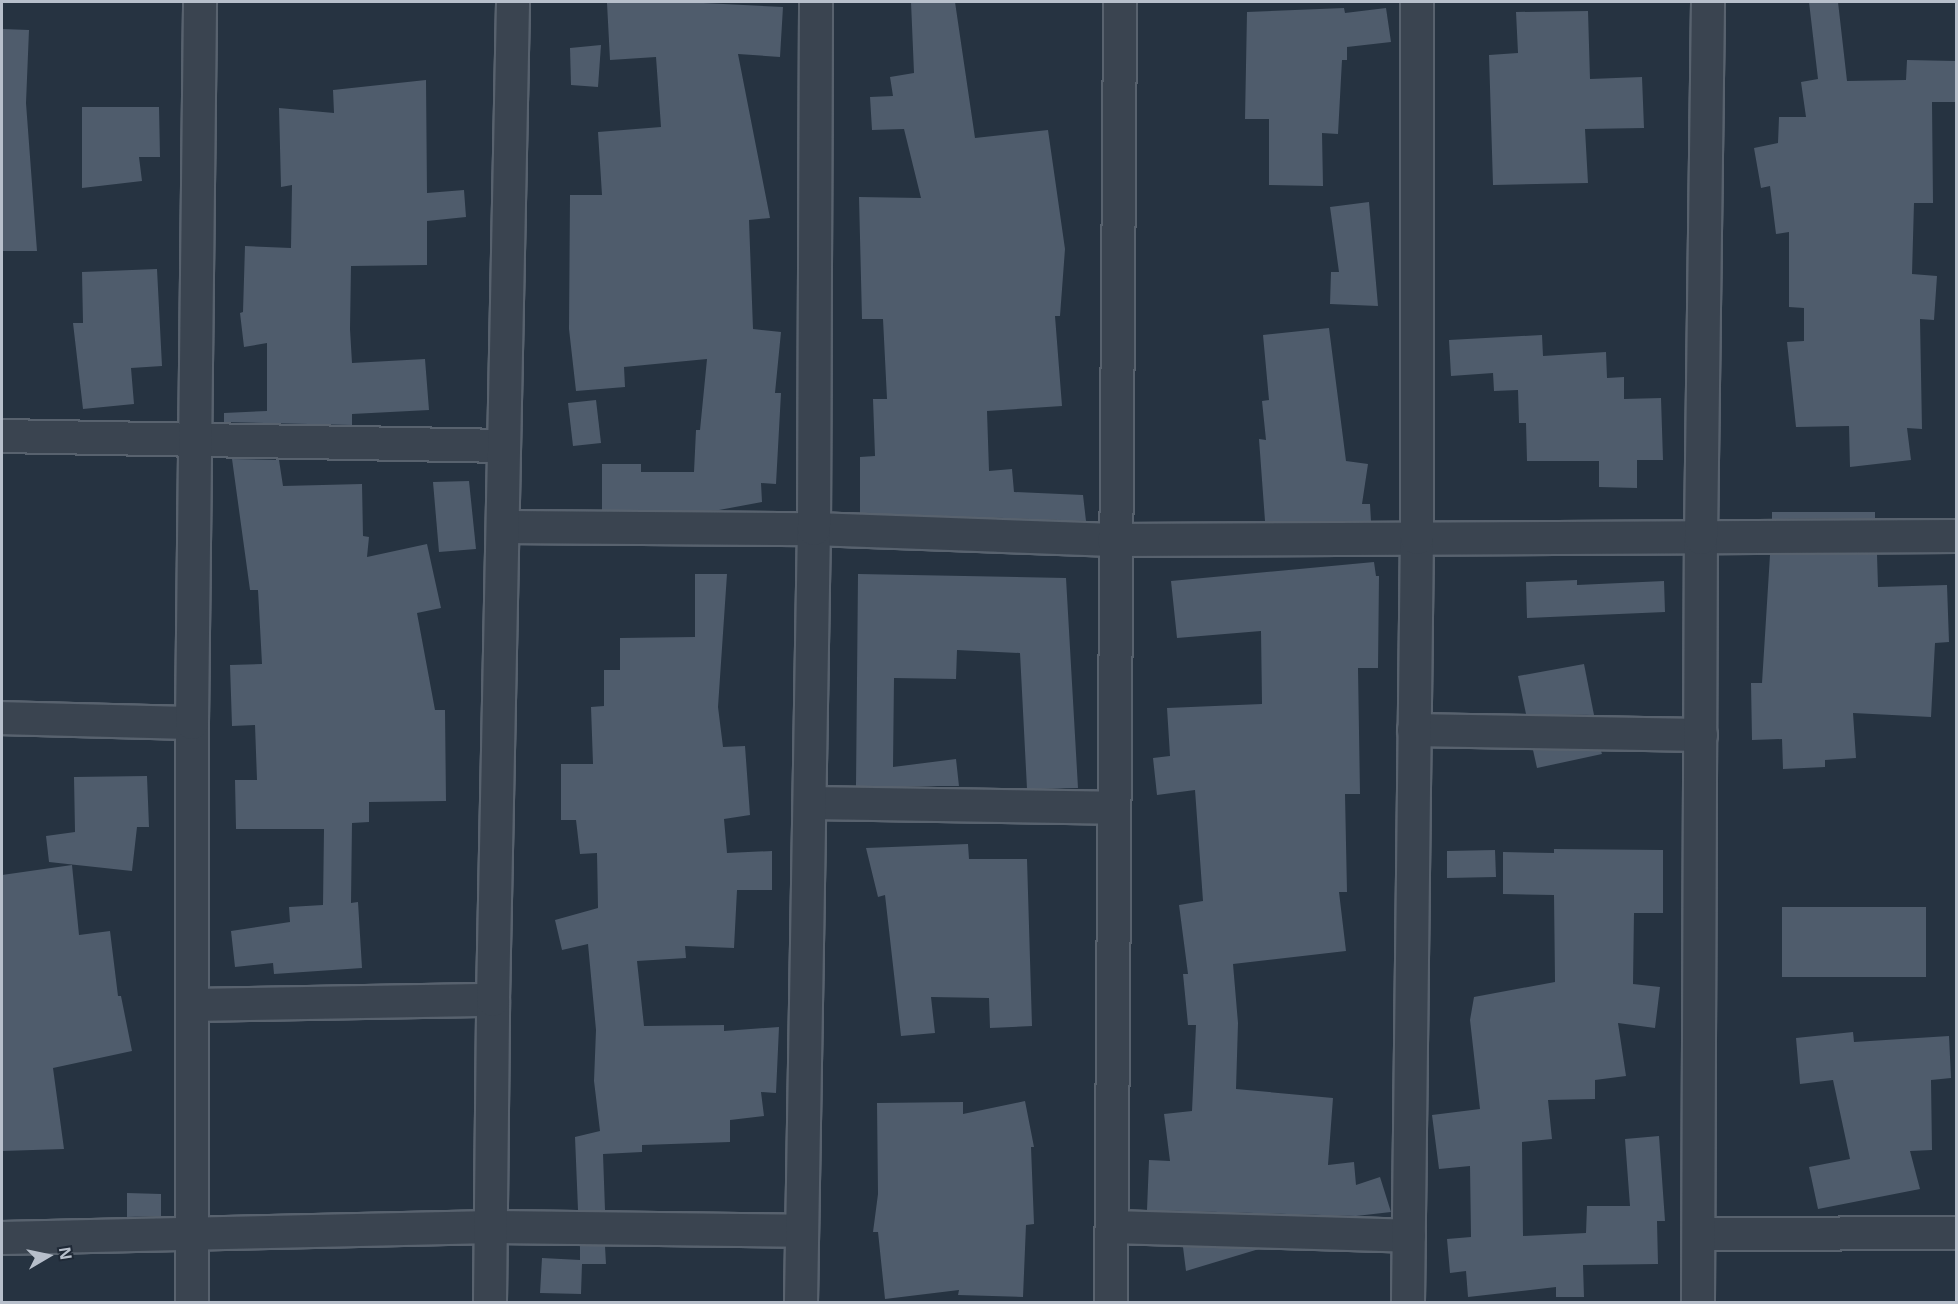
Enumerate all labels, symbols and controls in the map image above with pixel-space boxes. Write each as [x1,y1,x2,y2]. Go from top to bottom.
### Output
north arrow [18,1226,78,1286]
text: N [54,1245,78,1261]

